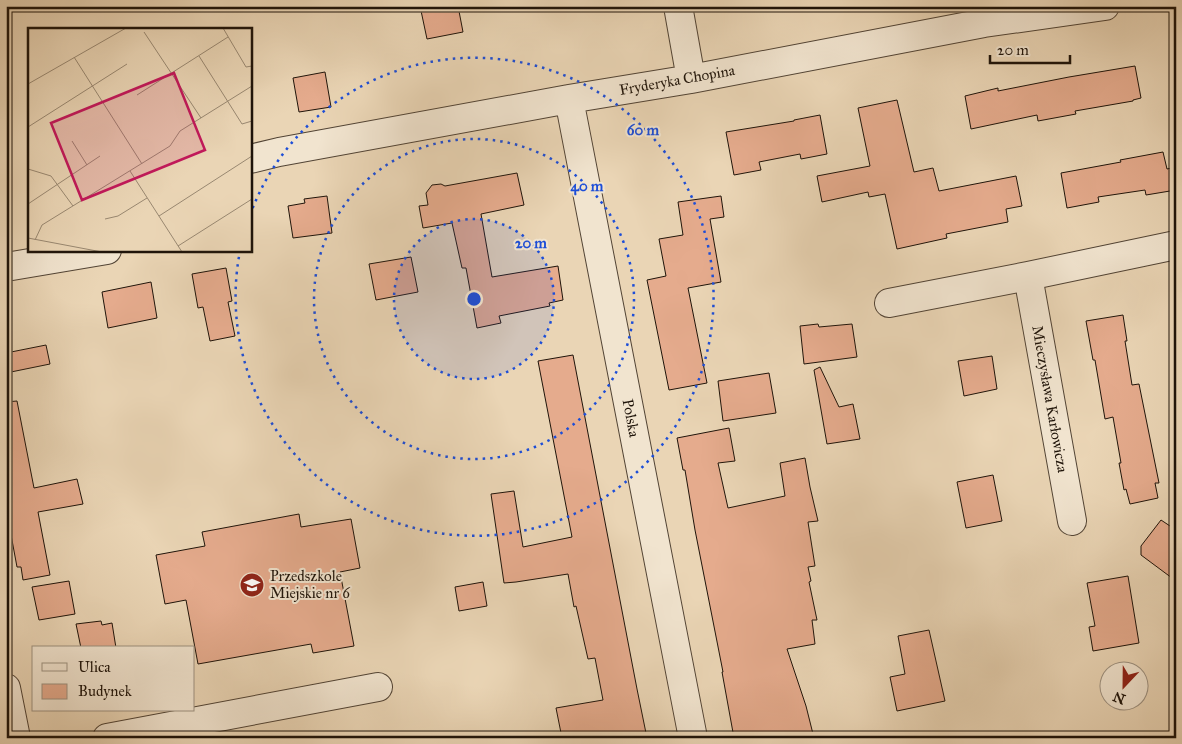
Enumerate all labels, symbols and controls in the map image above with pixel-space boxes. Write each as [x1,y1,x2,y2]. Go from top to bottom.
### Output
inset map [28,28,251,251]
scale bar [990,32,1070,64]
text: 20 m [997,41,1029,59]
street label: Fryderyka Chopina [618,61,737,99]
text: 60 m [627,121,660,139]
text: 40 m [571,177,604,196]
text: 20 m [515,234,547,252]
centre of rings [465,290,483,308]
street label: Mieczysława Karłowicza [1028,324,1072,474]
street label: Polska [618,397,644,439]
place label: Przedszkole Miejskie nr 6 [270,567,351,602]
school or university icon: Przedszkole Miejskie nr 6 [239,572,265,598]
legend [32,646,195,712]
text: Ulica [78,658,111,676]
north arrow [1100,662,1150,712]
text: Budynek [78,682,132,700]
text: N [1111,687,1128,708]

